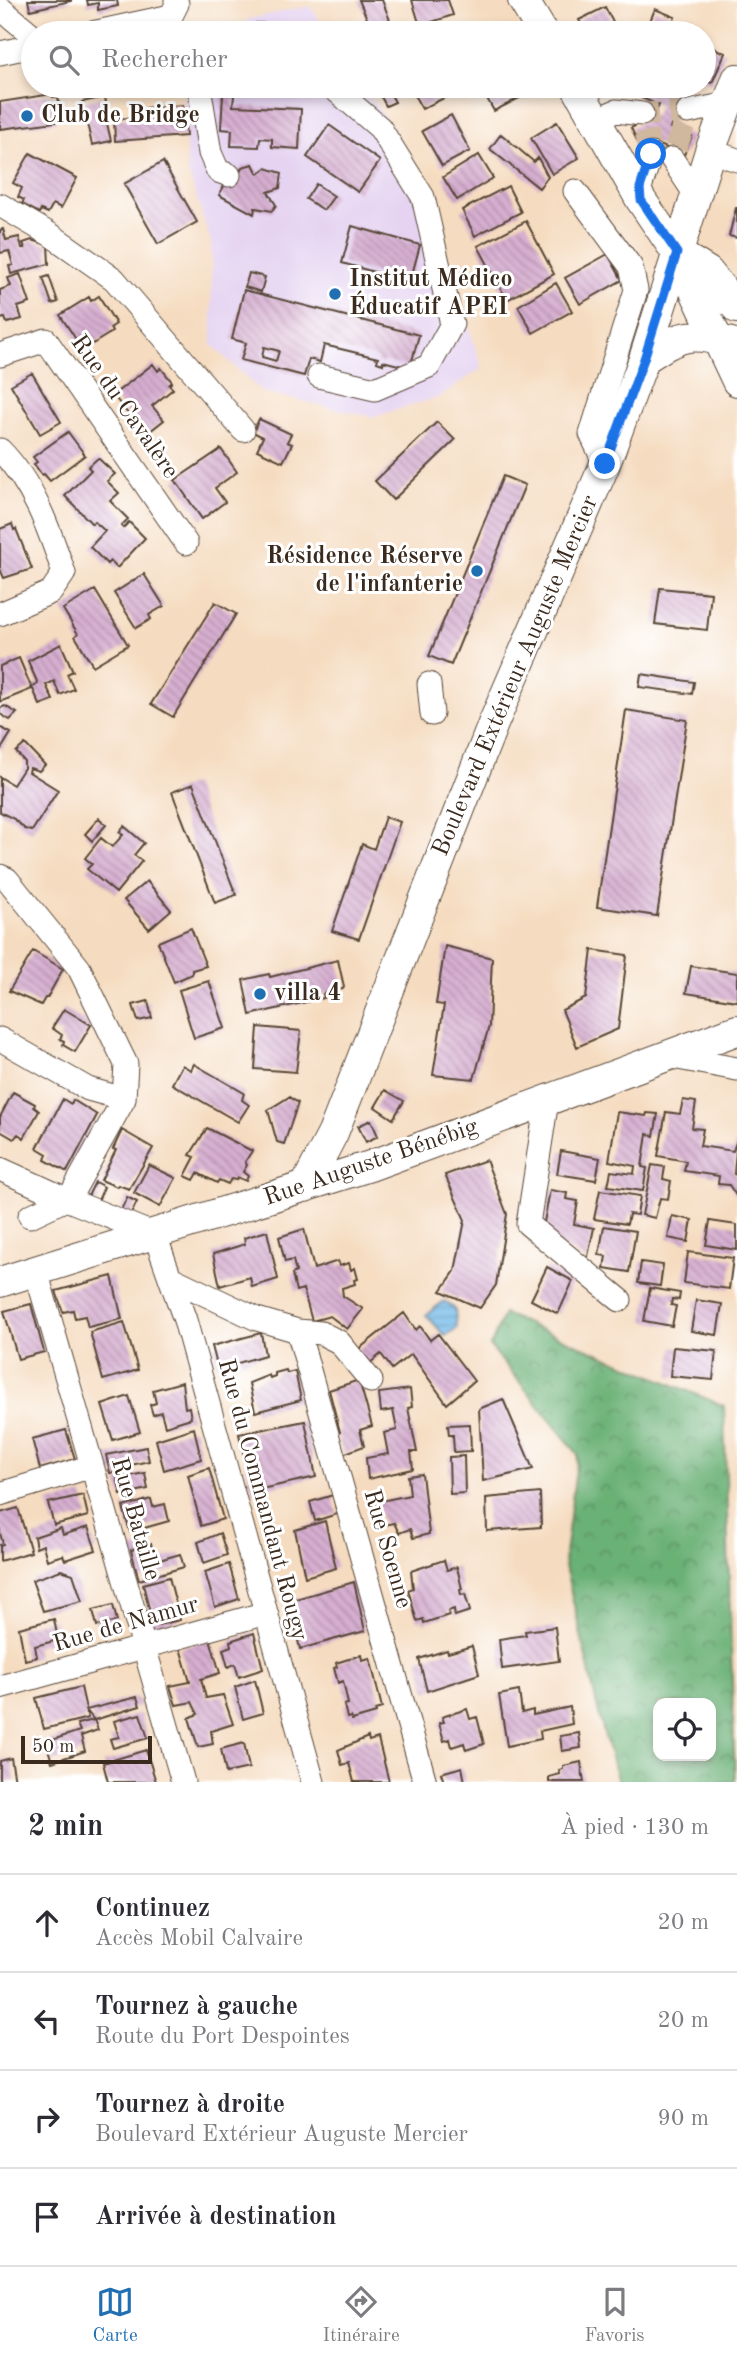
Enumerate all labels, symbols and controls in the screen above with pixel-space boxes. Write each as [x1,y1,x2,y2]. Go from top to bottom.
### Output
search box [21,21,716,98]
icon: search [45,41,83,79]
text: Rechercher [101,47,228,73]
place label: Club de Bridge [41,104,200,128]
marker: Club de Bridge [19,108,35,124]
route start [635,138,666,169]
place label: Institut Médico Éducatif APEI [349,268,513,320]
marker: Institut Médico Éducatif APEI [327,286,343,302]
street label: Rue du Cavalère [66,331,182,483]
route end [589,448,620,479]
street label: Boulevard Extérieur Auguste Mercier [429,492,603,860]
place label: Résidence Réserve de l'infanterie [266,545,463,597]
marker: Résidence Réserve de l'infanterie [469,563,485,579]
place label: villa 4 [274,982,341,1006]
marker: villa 4 [252,986,268,1002]
street label: Rue Auguste Bénébig [261,1115,481,1211]
street label: Rue du Commandant Rougy [213,1356,311,1644]
street label: Rue Bataille [106,1455,164,1583]
street label: Rue Soenne [359,1487,415,1611]
street label: Rue de Namur [51,1593,202,1657]
map controls [653,1698,716,1761]
button: locate [653,1698,716,1761]
scale bar [21,1733,152,1765]
text: 50 m [32,1738,74,1757]
text: 2 min [28,1812,103,1842]
text: À pied · 130 m [560,1816,709,1839]
text: Continuez [95,1896,210,1922]
icon: ahead [28,1904,66,1942]
text: 20 m [658,1911,709,1934]
text: Accès Mobil Calvaire [95,1927,303,1950]
text: Tournez à gauche [95,1994,298,2020]
icon: left [28,2002,66,2040]
text: 20 m [658,2009,709,2032]
text: Route du Port Despointes [95,2025,350,2048]
text: Tournez à droite [95,2092,285,2118]
icon: right [28,2100,66,2138]
text: 90 m [658,2107,709,2130]
text: Boulevard Extérieur Auguste Mercier [95,2123,468,2146]
icon: arrive [28,2198,66,2236]
text: Arrivée à destination [95,2204,337,2230]
tab: Carte [92,2283,138,2348]
tab: Itinéraire [323,2283,400,2348]
tab: Favoris [584,2283,645,2348]

